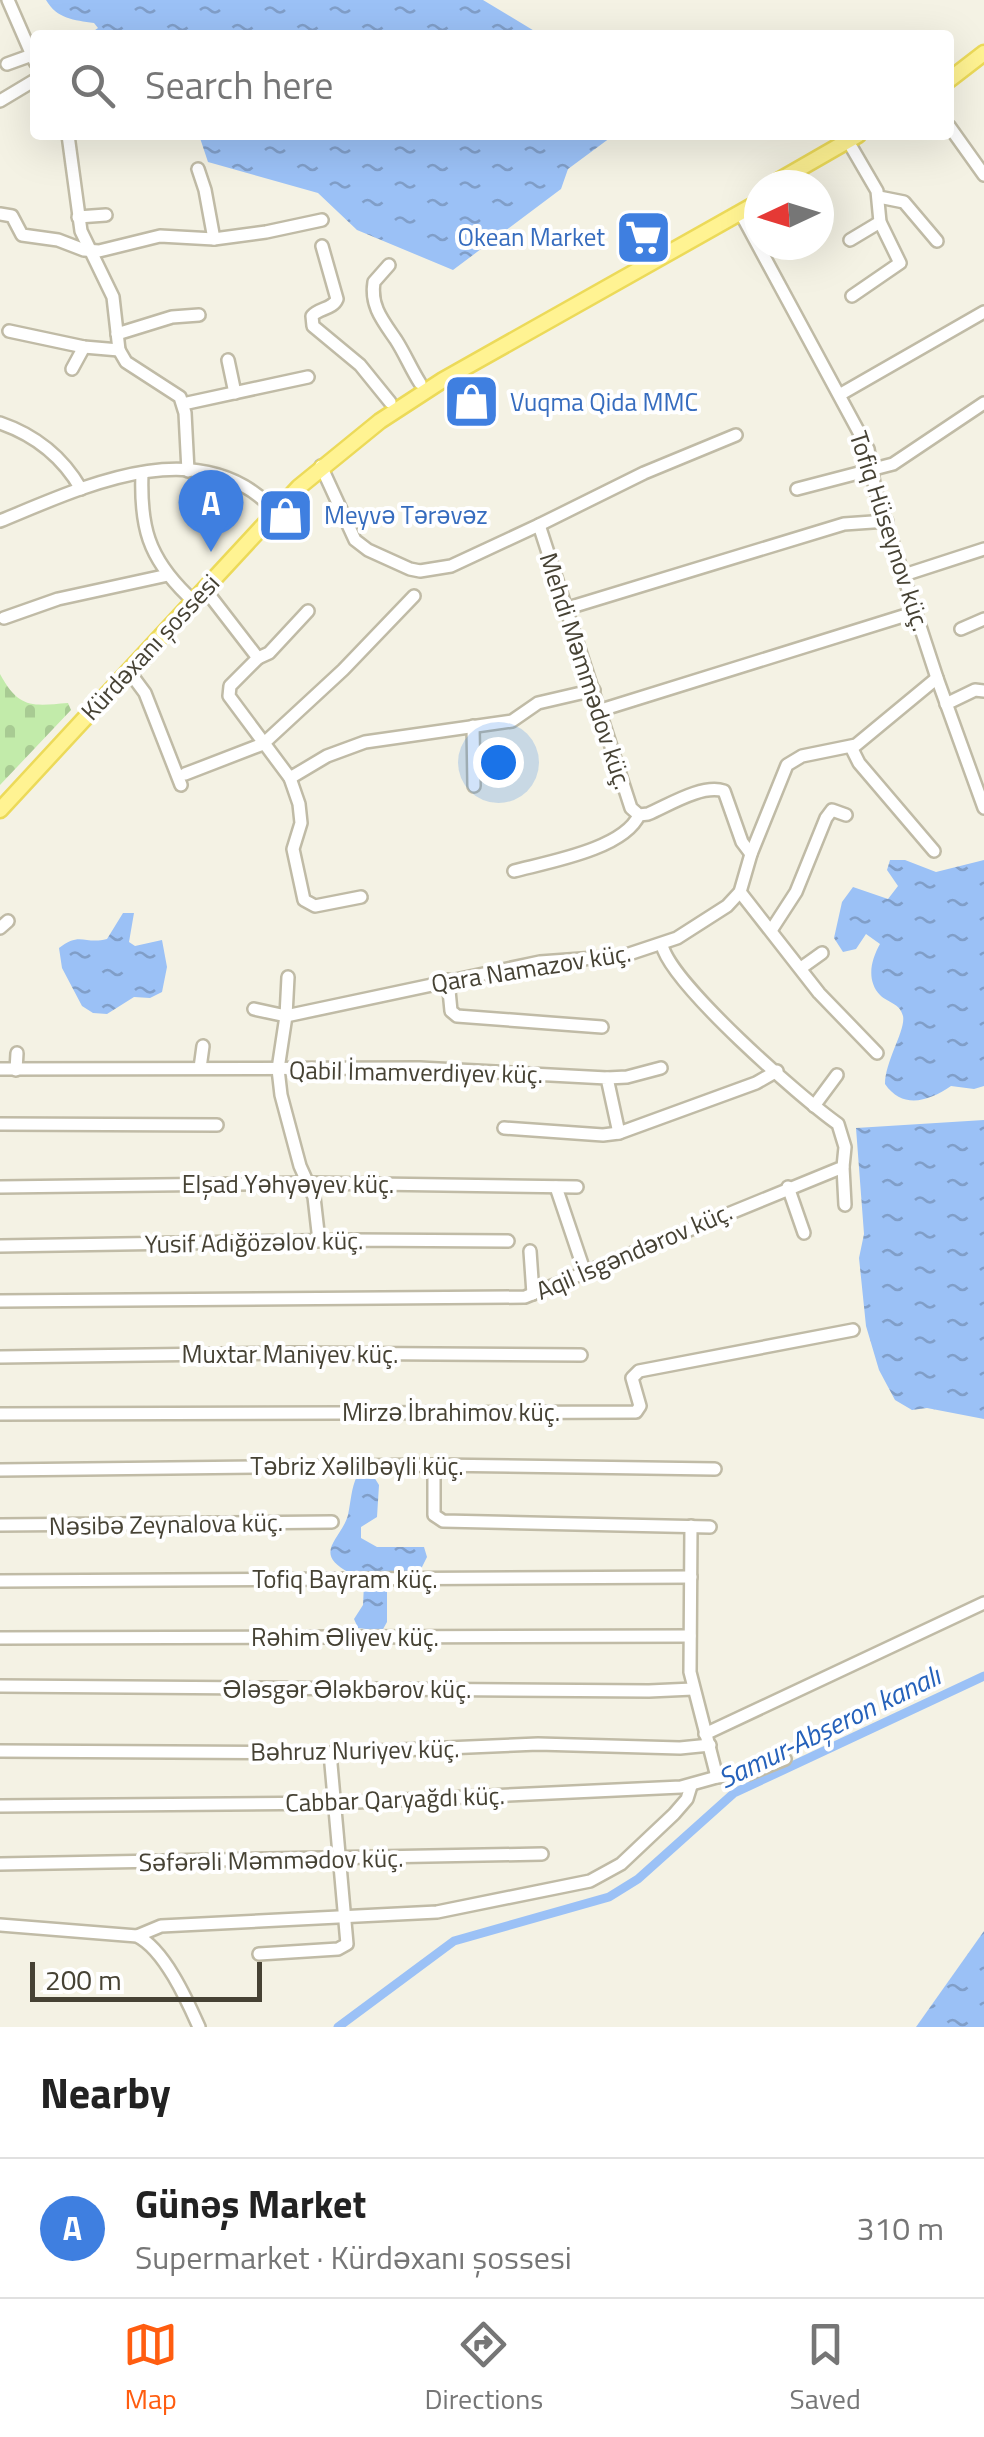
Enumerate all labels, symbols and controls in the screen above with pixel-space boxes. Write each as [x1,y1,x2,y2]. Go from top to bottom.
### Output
search box [30,30,954,140]
text: Search here [145,56,333,114]
icon: search [65,58,120,113]
north arrow [744,170,834,260]
supermarket icon: Okean Market [614,207,674,267]
place label: Okean Market [458,218,605,256]
shop icon: Vuqma Qida MMC [441,372,501,432]
place label: Vuqma Qida MMC [510,383,698,421]
street label: Tofiq Hüseynov küç. [840,426,940,636]
pin: A [178,470,244,552]
shop icon: Meyvə Tərəvəz [255,485,315,545]
place label: Meyvə Tərəvəz [324,496,488,534]
street label: Mehdi Məmmədov küç. [530,548,642,794]
street label: Kürdəxanı şossesi [72,565,228,729]
your location [473,737,524,788]
street label: Qara Namazov küç. [428,933,634,1003]
street label: Qabil İmamverdiyev küç. [289,1051,543,1093]
street label: Elşad Yəhyəyev küç. [182,1165,394,1203]
street label: Aqil İsgəndərov küç. [530,1192,738,1310]
street label: Yusif Adığözəlov küç. [144,1221,364,1263]
street label: Muxtar Maniyev küç. [182,1335,398,1373]
street label: Mirzə İbrahimov küç. [342,1393,560,1431]
street label: Təbriz Xəlilbəyli küç. [250,1447,464,1485]
street label: Nəsibə Zeynalova küç. [49,1503,283,1545]
street label: Tofiq Bayram küç. [252,1560,438,1598]
street label: Rəhim Əliyev küç. [251,1618,439,1656]
water label: Samur-Abşeron kanalı [710,1653,949,1799]
street label: Ələsgər Ələkbərov küç. [223,1670,471,1708]
street label: Bəhruz Nuriyev küç. [250,1729,460,1771]
street label: Cabbar Qaryağdı küç. [285,1776,505,1822]
street label: Səfərəli Məmmədov küç. [138,1839,404,1881]
scale bar [30,1957,262,2002]
text: 200 m [45,1958,122,2001]
text: Nearby [40,2060,171,2124]
text: Günəş Market [135,2175,366,2233]
text: A [63,2204,82,2252]
text: 310 m [856,2204,944,2252]
text: Supermarket · Kürdəxanı şossesi [135,2233,572,2281]
tab: Map [123,2317,178,2420]
tab: Directions [424,2317,543,2420]
tab: Saved [790,2317,861,2420]

